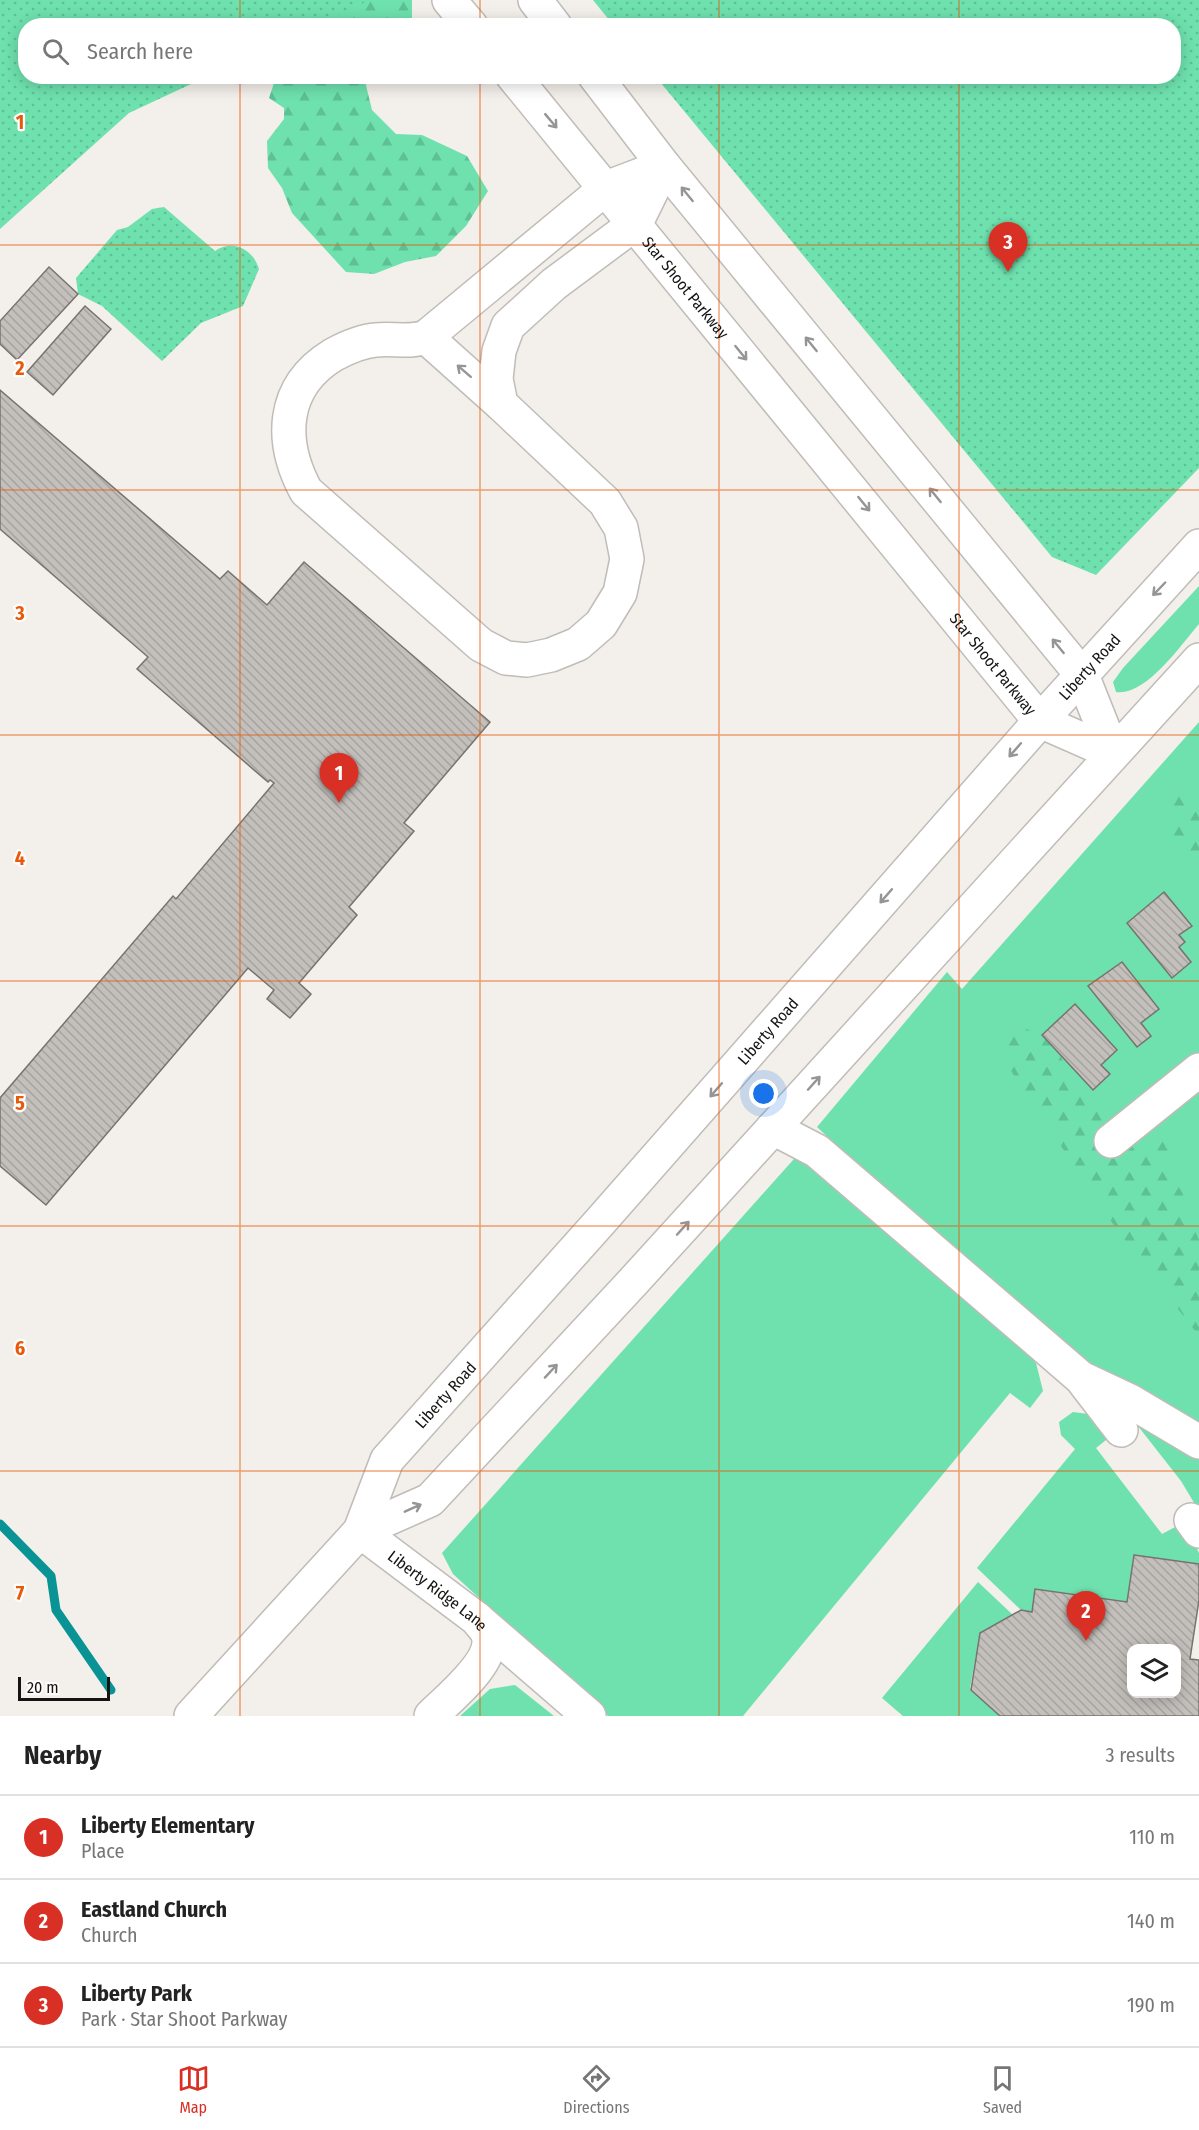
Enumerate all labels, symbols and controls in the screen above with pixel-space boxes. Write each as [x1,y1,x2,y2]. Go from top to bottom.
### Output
search box [18,18,1181,84]
icon: search [39,35,72,68]
text: Search here [87,38,193,65]
text: 1 [16,110,24,134]
one-way arrow [544,113,557,129]
one-way arrow [680,187,694,202]
pin: 3 [988,222,1028,272]
street label: Star Shoot Parkway [638,233,733,343]
one-way arrow [804,336,817,352]
one-way arrow [735,345,748,361]
text: 2 [14,356,25,380]
one-way arrow [456,364,471,378]
one-way arrow [928,487,941,503]
one-way arrow [858,496,871,512]
one-way arrow [1151,581,1166,596]
text: 3 [14,601,25,625]
street label: Star Shoot Parkway [946,609,1041,720]
street label: Liberty Road [1055,630,1124,704]
one-way arrow [1051,639,1065,654]
one-way arrow [1008,742,1022,757]
pin: 1 [320,754,358,803]
text: 4 [15,846,25,870]
one-way arrow [879,888,893,903]
street label: Liberty Road [734,994,802,1069]
one-way arrow [807,1076,821,1091]
your location [749,1079,778,1108]
one-way arrow [709,1083,723,1098]
text: 5 [15,1091,25,1115]
one-way arrow [676,1221,690,1236]
text: 6 [15,1336,25,1360]
street label: Liberty Road [411,1358,480,1432]
one-way arrow [543,1364,557,1379]
one-way arrow [404,1501,422,1513]
street label: Liberty Ridge Lane [384,1546,491,1635]
text: 7 [16,1581,25,1605]
pin: 2 [1066,1592,1106,1641]
map controls [1127,1644,1181,1698]
button: layers [1127,1644,1181,1698]
scale bar [18,1674,110,1702]
text: 20 m [27,1678,58,1697]
text: Nearby [24,1740,101,1771]
text: 3 results [1106,1743,1175,1767]
text: Liberty Elementary [81,1812,255,1839]
text: 1 [39,1825,48,1849]
text: 110 m [1129,1825,1175,1849]
text: Place [81,1839,124,1863]
text: Eastland Church [81,1896,227,1923]
text: 2 [39,1909,48,1933]
text: 140 m [1127,1909,1175,1933]
text: Church [81,1923,137,1947]
text: Liberty Park [81,1980,192,2007]
text: 3 [39,1993,48,2017]
text: 190 m [1127,1993,1175,2017]
text: Park · Star Shoot Parkway [81,2007,287,2031]
tab: Map [177,2062,210,2117]
tab: Directions [563,2062,630,2117]
tab: Saved [983,2062,1022,2117]

